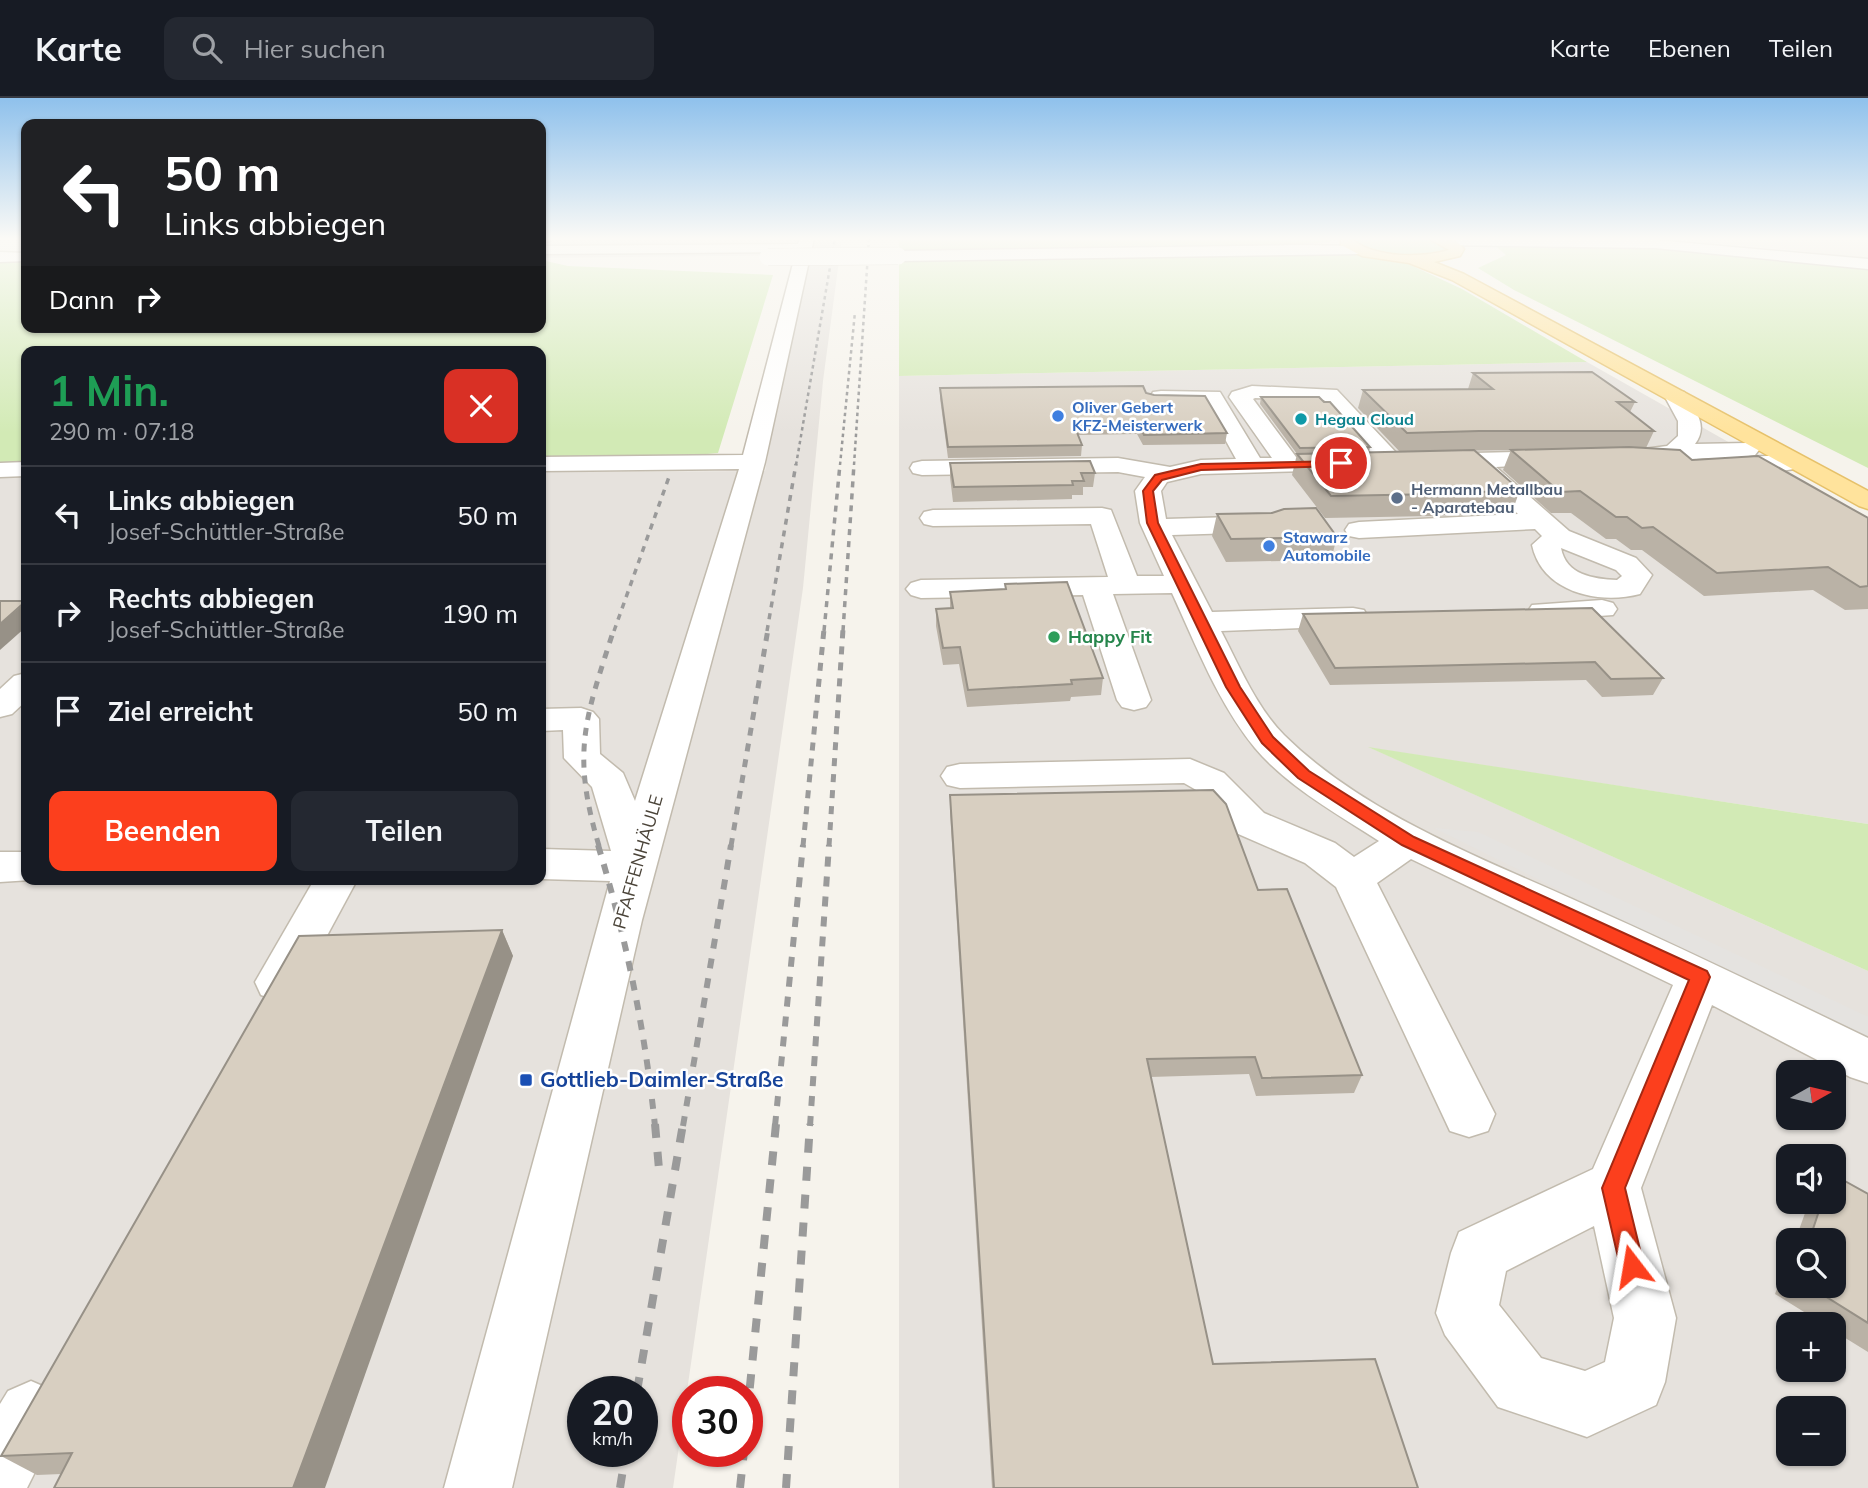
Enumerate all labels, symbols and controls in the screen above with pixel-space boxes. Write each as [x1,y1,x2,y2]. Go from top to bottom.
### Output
search box [164,17,654,80]
text: Karte [35,28,122,69]
icon: search [188,29,226,67]
text: Hier suchen [244,32,386,65]
text: Karte [1550,33,1610,63]
text: Ebenen [1648,33,1731,63]
text: Teilen [1769,33,1833,63]
text: 50 m [164,142,280,203]
icon: left [49,147,140,238]
text: Links abbiegen [164,203,386,243]
icon: right [129,280,167,318]
text: Dann [49,283,115,316]
text: 1 Min. [49,364,169,417]
button: close [444,369,518,443]
place label: Oliver Gebert KFZ-Meisterwerk [1072,397,1203,435]
marker: Oliver Gebert KFZ-Meisterwerk [1050,408,1066,424]
place label: Hegau Cloud [1315,409,1414,429]
marker: Hegau Cloud [1293,411,1309,427]
text: 290 m · 07:18 [49,417,194,446]
pin [1311,433,1371,493]
icon: arrive [1322,444,1360,482]
place label: Hermann Metallbau - Aparatebau [1411,479,1563,517]
text: Links abbiegen [108,484,295,517]
marker: Hermann Metallbau - Aparatebau [1389,490,1405,506]
icon: left [49,496,87,534]
text: 50 m [457,499,518,532]
text: Josef-Schüttler-Straße [108,517,344,546]
place label: Stawarz Automobile [1283,527,1371,565]
marker: Stawarz Automobile [1261,538,1277,554]
text: Rechts abbiegen [108,582,314,615]
icon: right [49,594,87,632]
text: 190 m [442,597,518,630]
text: Josef-Schüttler-Straße [108,615,344,644]
place label: Happy Fit [1068,625,1152,648]
marker: Happy Fit [1046,629,1062,645]
icon: arrive [49,692,87,730]
text: Ziel erreicht [108,695,253,728]
text: 50 m [457,695,518,728]
button: Beenden [49,791,277,871]
button: Teilen [291,791,518,871]
street label: PFAFFENHÄULE [607,792,668,932]
north arrow [1776,1060,1846,1130]
map controls [1776,1060,1846,1466]
place label: Gottlieb-Daimler-Straße [540,1066,783,1092]
marker: Gottlieb-Daimler-Straße [518,1072,534,1088]
button: sound [1776,1144,1846,1214]
button: search [1776,1228,1846,1298]
position arrow [1595,1229,1669,1303]
button: + [1776,1312,1846,1382]
speed limit sign: 30 [672,1376,763,1467]
text: 20 [591,1390,634,1434]
button: − [1776,1396,1846,1466]
text: km/h [592,1427,633,1450]

